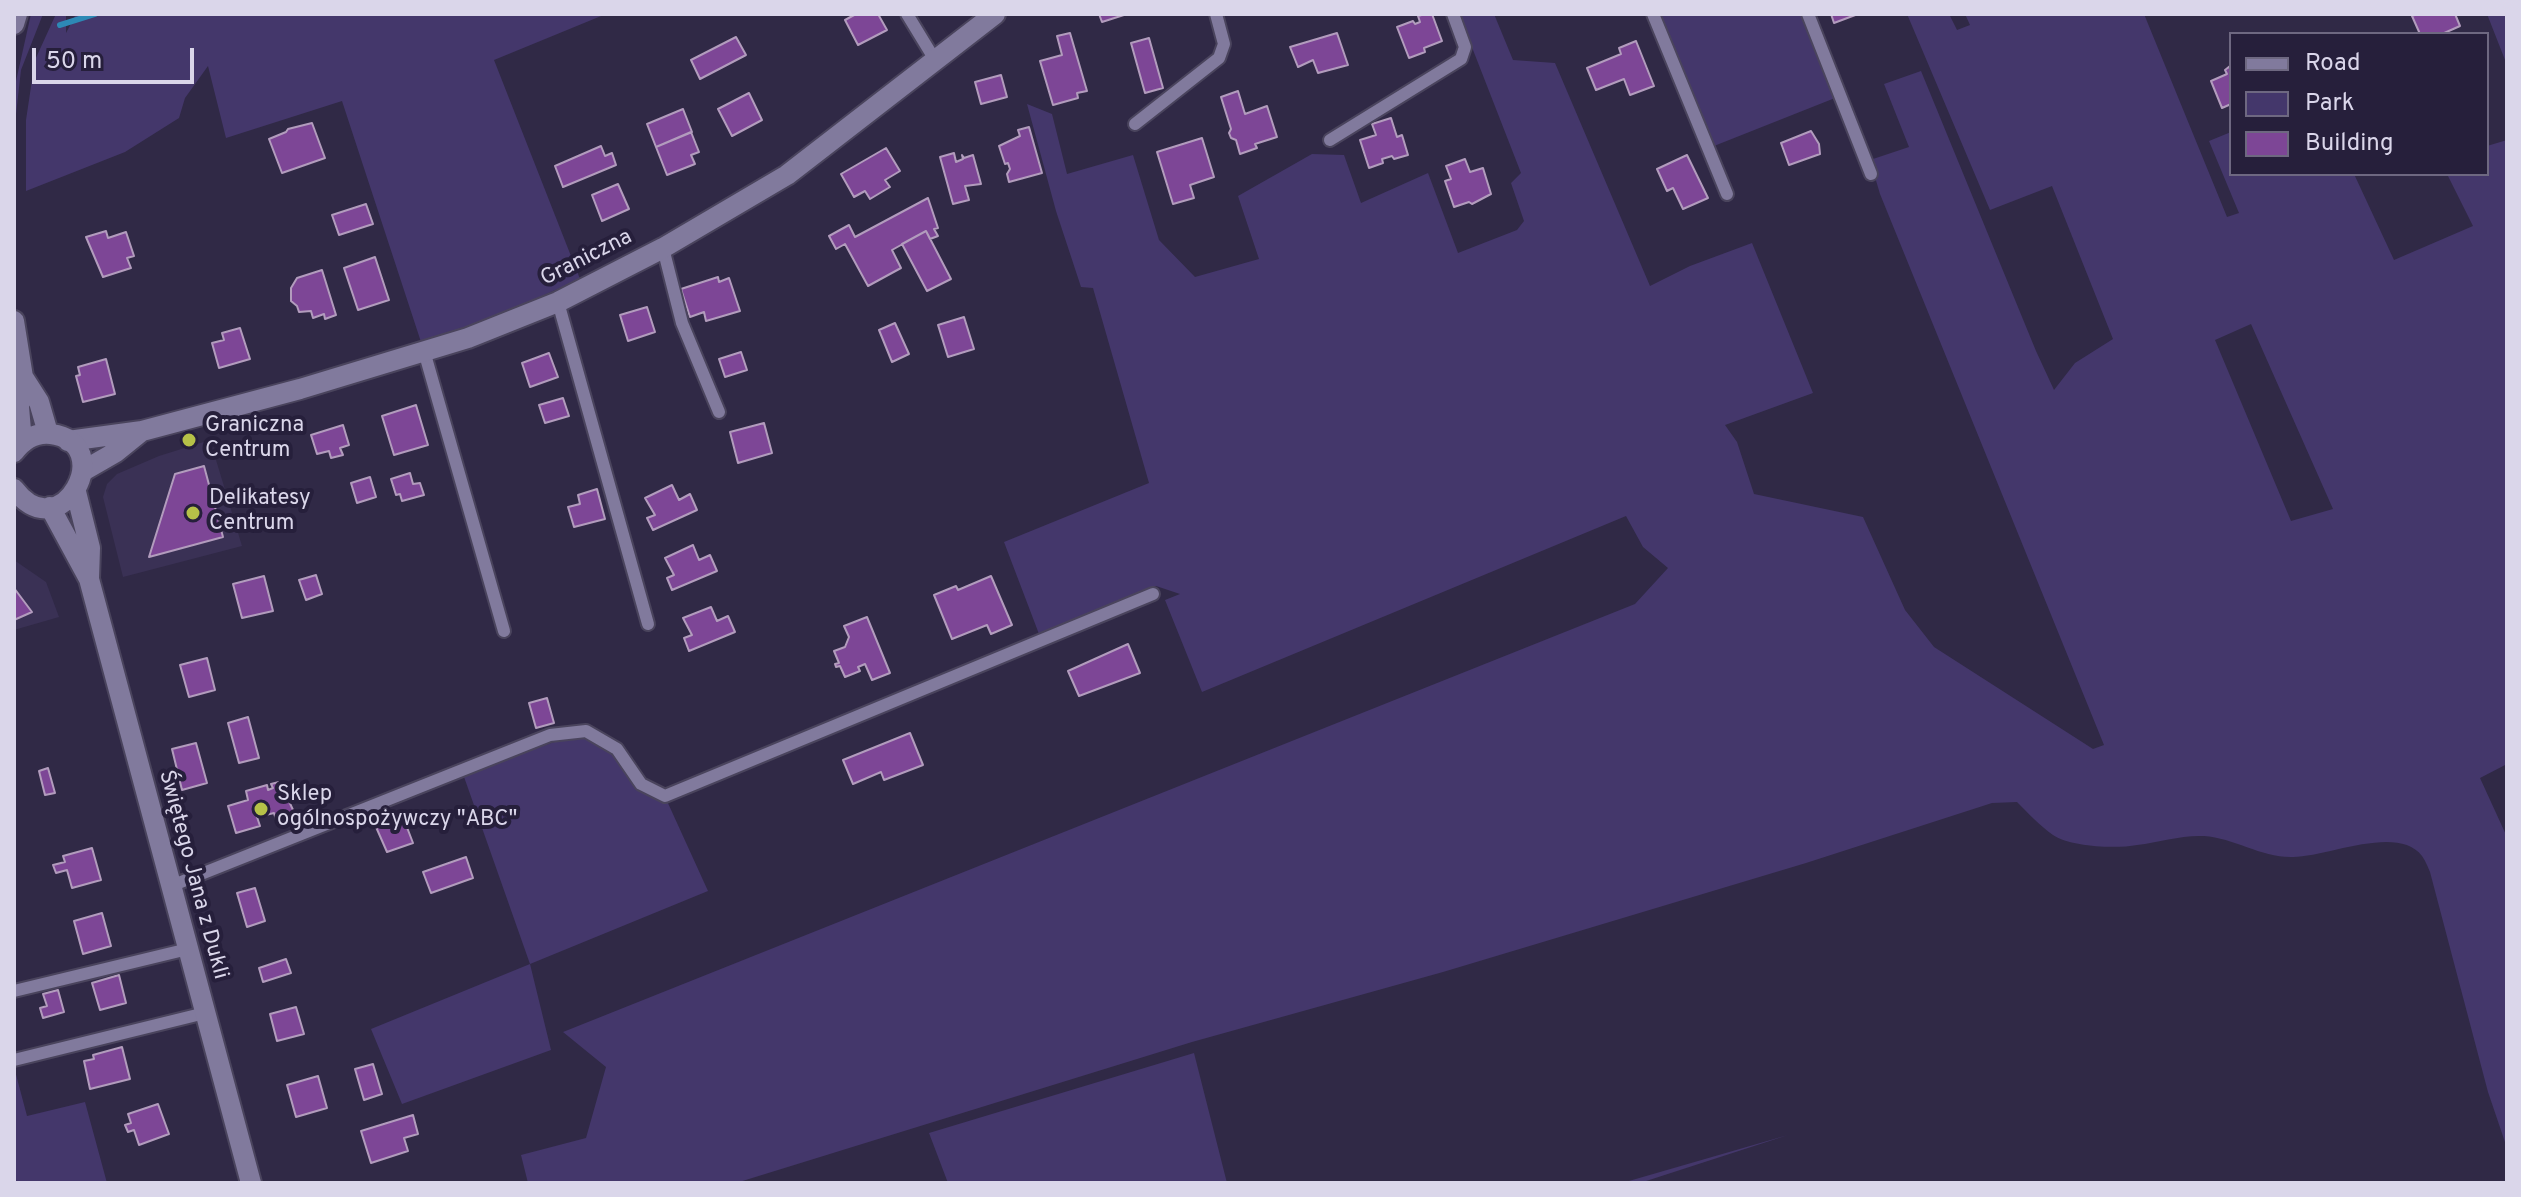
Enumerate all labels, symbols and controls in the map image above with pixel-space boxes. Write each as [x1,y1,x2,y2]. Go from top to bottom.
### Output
scale bar [36,32,198,82]
legend [2229,32,2489,176]
text: 50 m [46,47,102,77]
text: Road [2305,49,2361,79]
text: Park [2305,89,2355,119]
text: Building [2305,129,2394,159]
street label: Graniczna [537,225,637,293]
place label: Graniczna Centrum [205,414,304,466]
marker: Graniczna Centrum [180,431,198,449]
place label: Delikatesy Centrum [209,487,311,538]
marker: Delikatesy Centrum [184,504,202,522]
street label: Świętego Jana z Dukli [151,768,233,982]
place label: Sklep ogólnospożywczy "ABC" [277,783,517,834]
marker: Sklep ogólnospożywczy "ABC" [252,800,270,818]

